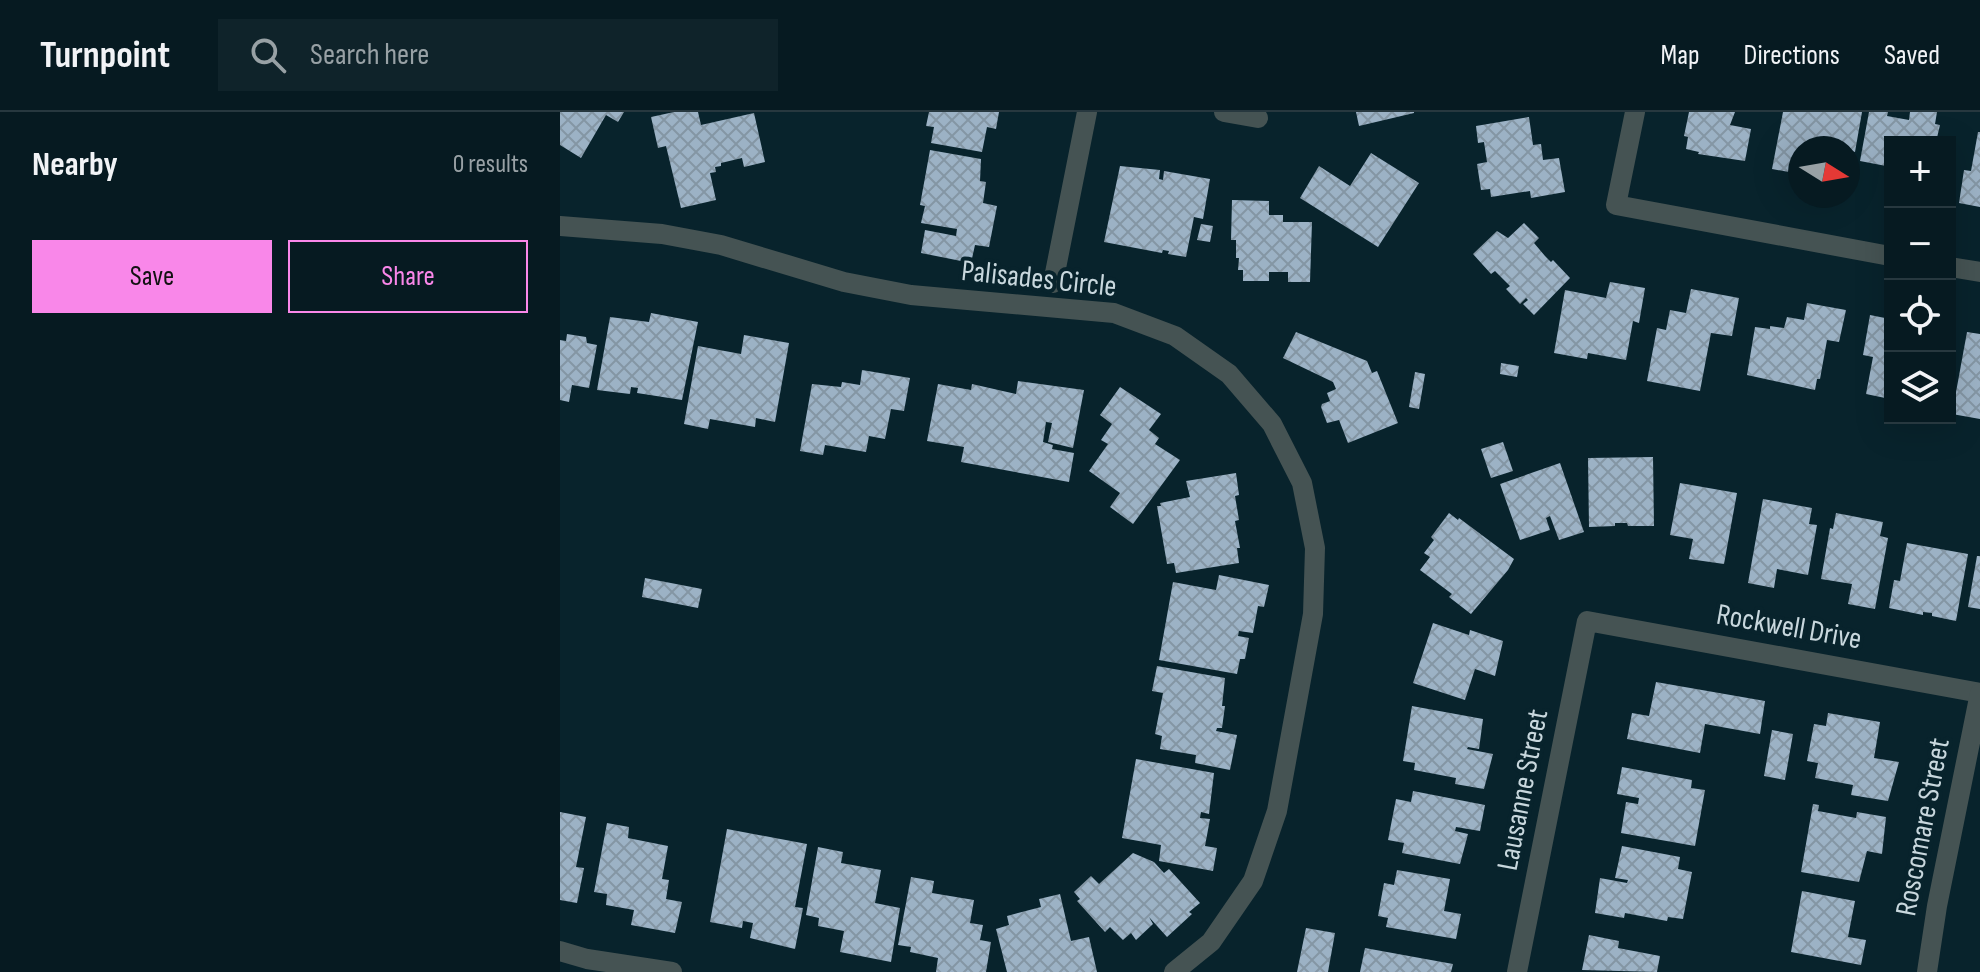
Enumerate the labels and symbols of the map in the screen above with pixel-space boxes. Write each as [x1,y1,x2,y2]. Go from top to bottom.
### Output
north arrow [1788,136,1860,208]
street label: Palisades Circle [960,253,1118,305]
street label: Rockwell Drive [1714,597,1864,657]
street label: Lausanne Street [1490,706,1556,874]
street label: Roscomare Street [1888,735,1958,919]

